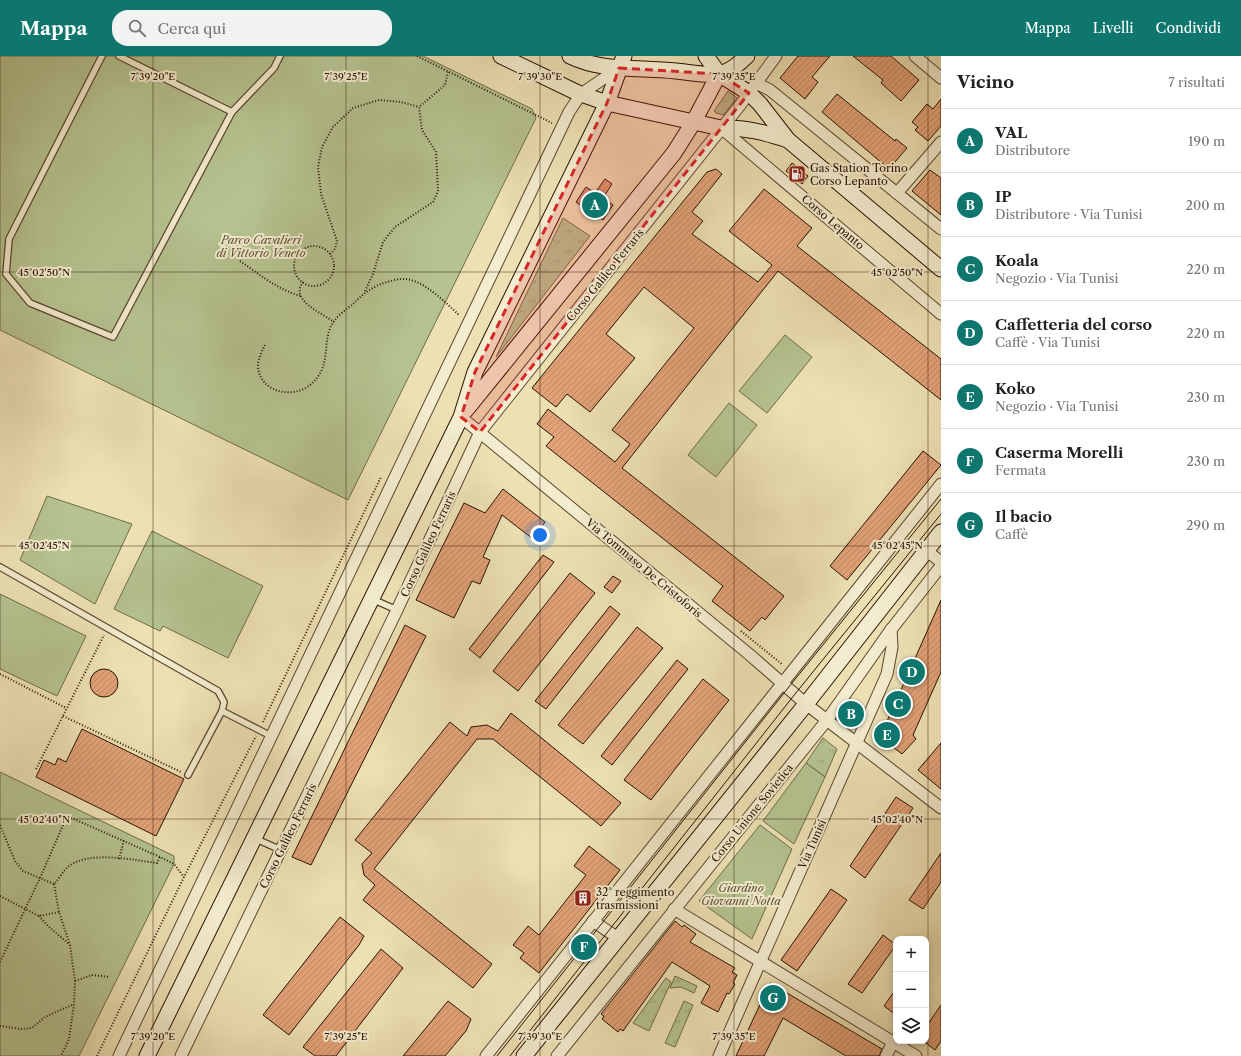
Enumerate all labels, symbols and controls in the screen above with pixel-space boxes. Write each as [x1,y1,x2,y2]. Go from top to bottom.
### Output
search box [112,10,392,46]
text: Mappa [20,17,88,40]
icon: search [126,17,148,39]
text: Cerca qui [158,19,226,38]
text: Mappa [1025,19,1071,37]
text: Livelli [1093,19,1134,37]
text: Condividi [1156,19,1221,37]
text: 7°39'20"E [131,70,175,83]
text: 7°39'25"E [324,70,368,83]
text: 7°39'30"E [518,70,562,83]
text: 7°39'35"E [712,70,756,83]
text: Vicino [957,72,1014,92]
text: 7 risultati [1168,74,1225,90]
text: VAL [995,123,1027,142]
text: A [965,133,975,149]
text: 190 m [1188,133,1225,149]
text: Distributore [995,142,1070,158]
place label: Gas Station Torino Corso Lepanto [810,161,908,188]
fuel station icon: Gas Station Torino Corso Lepanto [787,164,807,184]
text: IP [995,187,1012,206]
pin: A [582,190,608,220]
street label: Corso Lepanto [799,192,867,253]
text: B [965,197,975,213]
text: 200 m [1185,197,1225,213]
text: Distributore · Via Tunisi [995,206,1142,222]
street label: Corso Galileo Ferraris [563,226,647,324]
park label: Parco Cavalieri di Vittorio Veneto [217,233,305,260]
text: Koala [995,251,1039,270]
text: C [965,261,975,277]
text: 220 m [1186,261,1225,277]
text: 45°02'50"N [18,266,70,279]
text: 45°02'50"N [871,266,923,279]
text: Negozio · Via Tunisi [995,270,1118,286]
text: Caffetteria del corso [995,315,1152,334]
text: D [964,325,976,341]
text: 220 m [1186,325,1225,341]
text: Caffè · Via Tunisi [995,334,1100,350]
text: Koko [995,379,1035,398]
text: E [965,389,975,405]
text: 230 m [1187,389,1225,405]
text: Negozio · Via Tunisi [995,398,1118,414]
text: Caserma Morelli [995,443,1123,462]
text: F [966,453,974,469]
text: 230 m [1187,453,1225,469]
text: Fermata [995,462,1046,478]
street label: Corso Galileo Ferraris [397,489,459,599]
text: Il bacio [995,507,1052,526]
street label: Via Tommaso De Cristoforis [582,515,705,621]
text: G [964,517,976,533]
text: 290 m [1186,517,1225,533]
your location [530,525,550,545]
text: Caffè [995,526,1028,542]
text: 45°02'45"N [18,539,70,552]
text: 45°02'45"N [871,539,923,552]
pin: D [899,657,925,687]
pin: C [885,689,911,719]
pin: B [838,699,864,729]
pin: E [874,720,900,750]
street label: Corso Unione Sovietica [708,761,796,865]
street label: Corso Galileo Ferraris [256,781,320,891]
text: 45°02'40"N [18,813,70,826]
text: 45°02'40"N [871,813,923,826]
street label: Via Tunisi [794,817,829,872]
park label: Giardino Giovanni Notta [701,881,781,908]
place label: 32° reggimento trasmissioni [596,885,675,912]
building icon: 32° reggimento trasmissioni [573,888,593,908]
pin: F [571,932,597,962]
map controls [893,936,929,1044]
button: + [893,936,929,972]
button: − [893,972,929,1008]
pin: G [760,983,786,1013]
button: layers [893,1008,929,1044]
text: 7°39'20"E [131,1030,175,1043]
text: 7°39'25"E [324,1030,368,1043]
text: 7°39'30"E [518,1030,562,1043]
text: 7°39'35"E [712,1030,756,1043]

